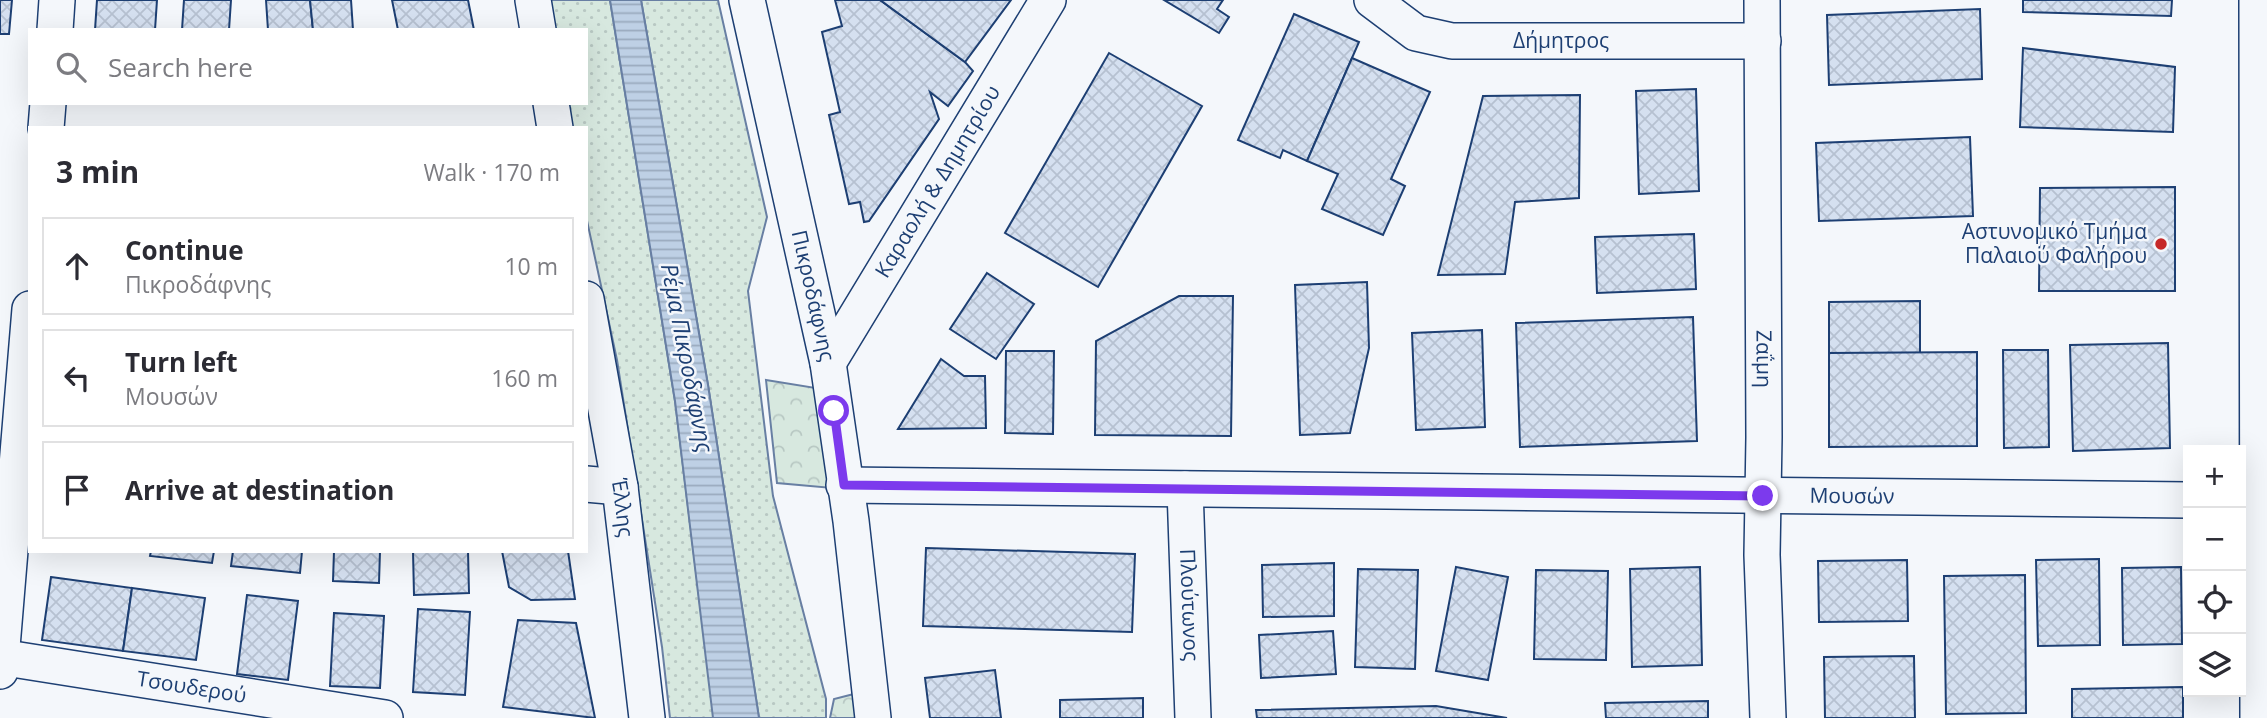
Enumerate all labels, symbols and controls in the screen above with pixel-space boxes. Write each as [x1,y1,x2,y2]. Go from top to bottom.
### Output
street label: Δήμητρος [1513,26,1609,54]
search box [28,28,588,105]
icon: search [52,48,90,86]
text: Search here [108,49,253,85]
street label: Καραολή & Δημητρίου [868,80,1006,283]
text: 3 min [56,151,139,192]
text: Walk · 170 m [423,156,560,188]
place label: Αστυνομικό Τμήμα Παλαιού Φαλήρου [1962,217,2147,269]
street label: Πικροδάφνης [786,227,842,364]
text: Continue [125,232,244,268]
marker: Αστυνομικό Τμήμα Παλαιού Φαλήρου [2153,236,2169,252]
icon: ahead [58,247,96,285]
text: 10 m [504,250,558,282]
water label: Ρέμα Πικροδάφνης [654,260,722,456]
text: Πικροδάφνης [125,268,271,300]
street label: Ζαΐμη [1751,330,1779,388]
text: Turn left [125,344,237,380]
icon: left [58,359,96,397]
text: 160 m [491,362,558,394]
text: Μουσών [125,380,218,412]
route start [818,395,849,426]
map controls [2183,445,2246,697]
button: + [2183,445,2246,508]
icon: arrive [58,471,96,509]
text: Arrive at destination [125,472,394,508]
street label: Έλλης [606,475,641,539]
route end [1747,480,1778,511]
street label: Μουσών [1809,481,1895,510]
button: − [2183,508,2246,571]
street label: Πλούτωνος [1174,548,1206,662]
button: locate [2183,571,2246,634]
button: layers [2183,634,2246,697]
street label: Τσουδερού [135,664,249,709]

